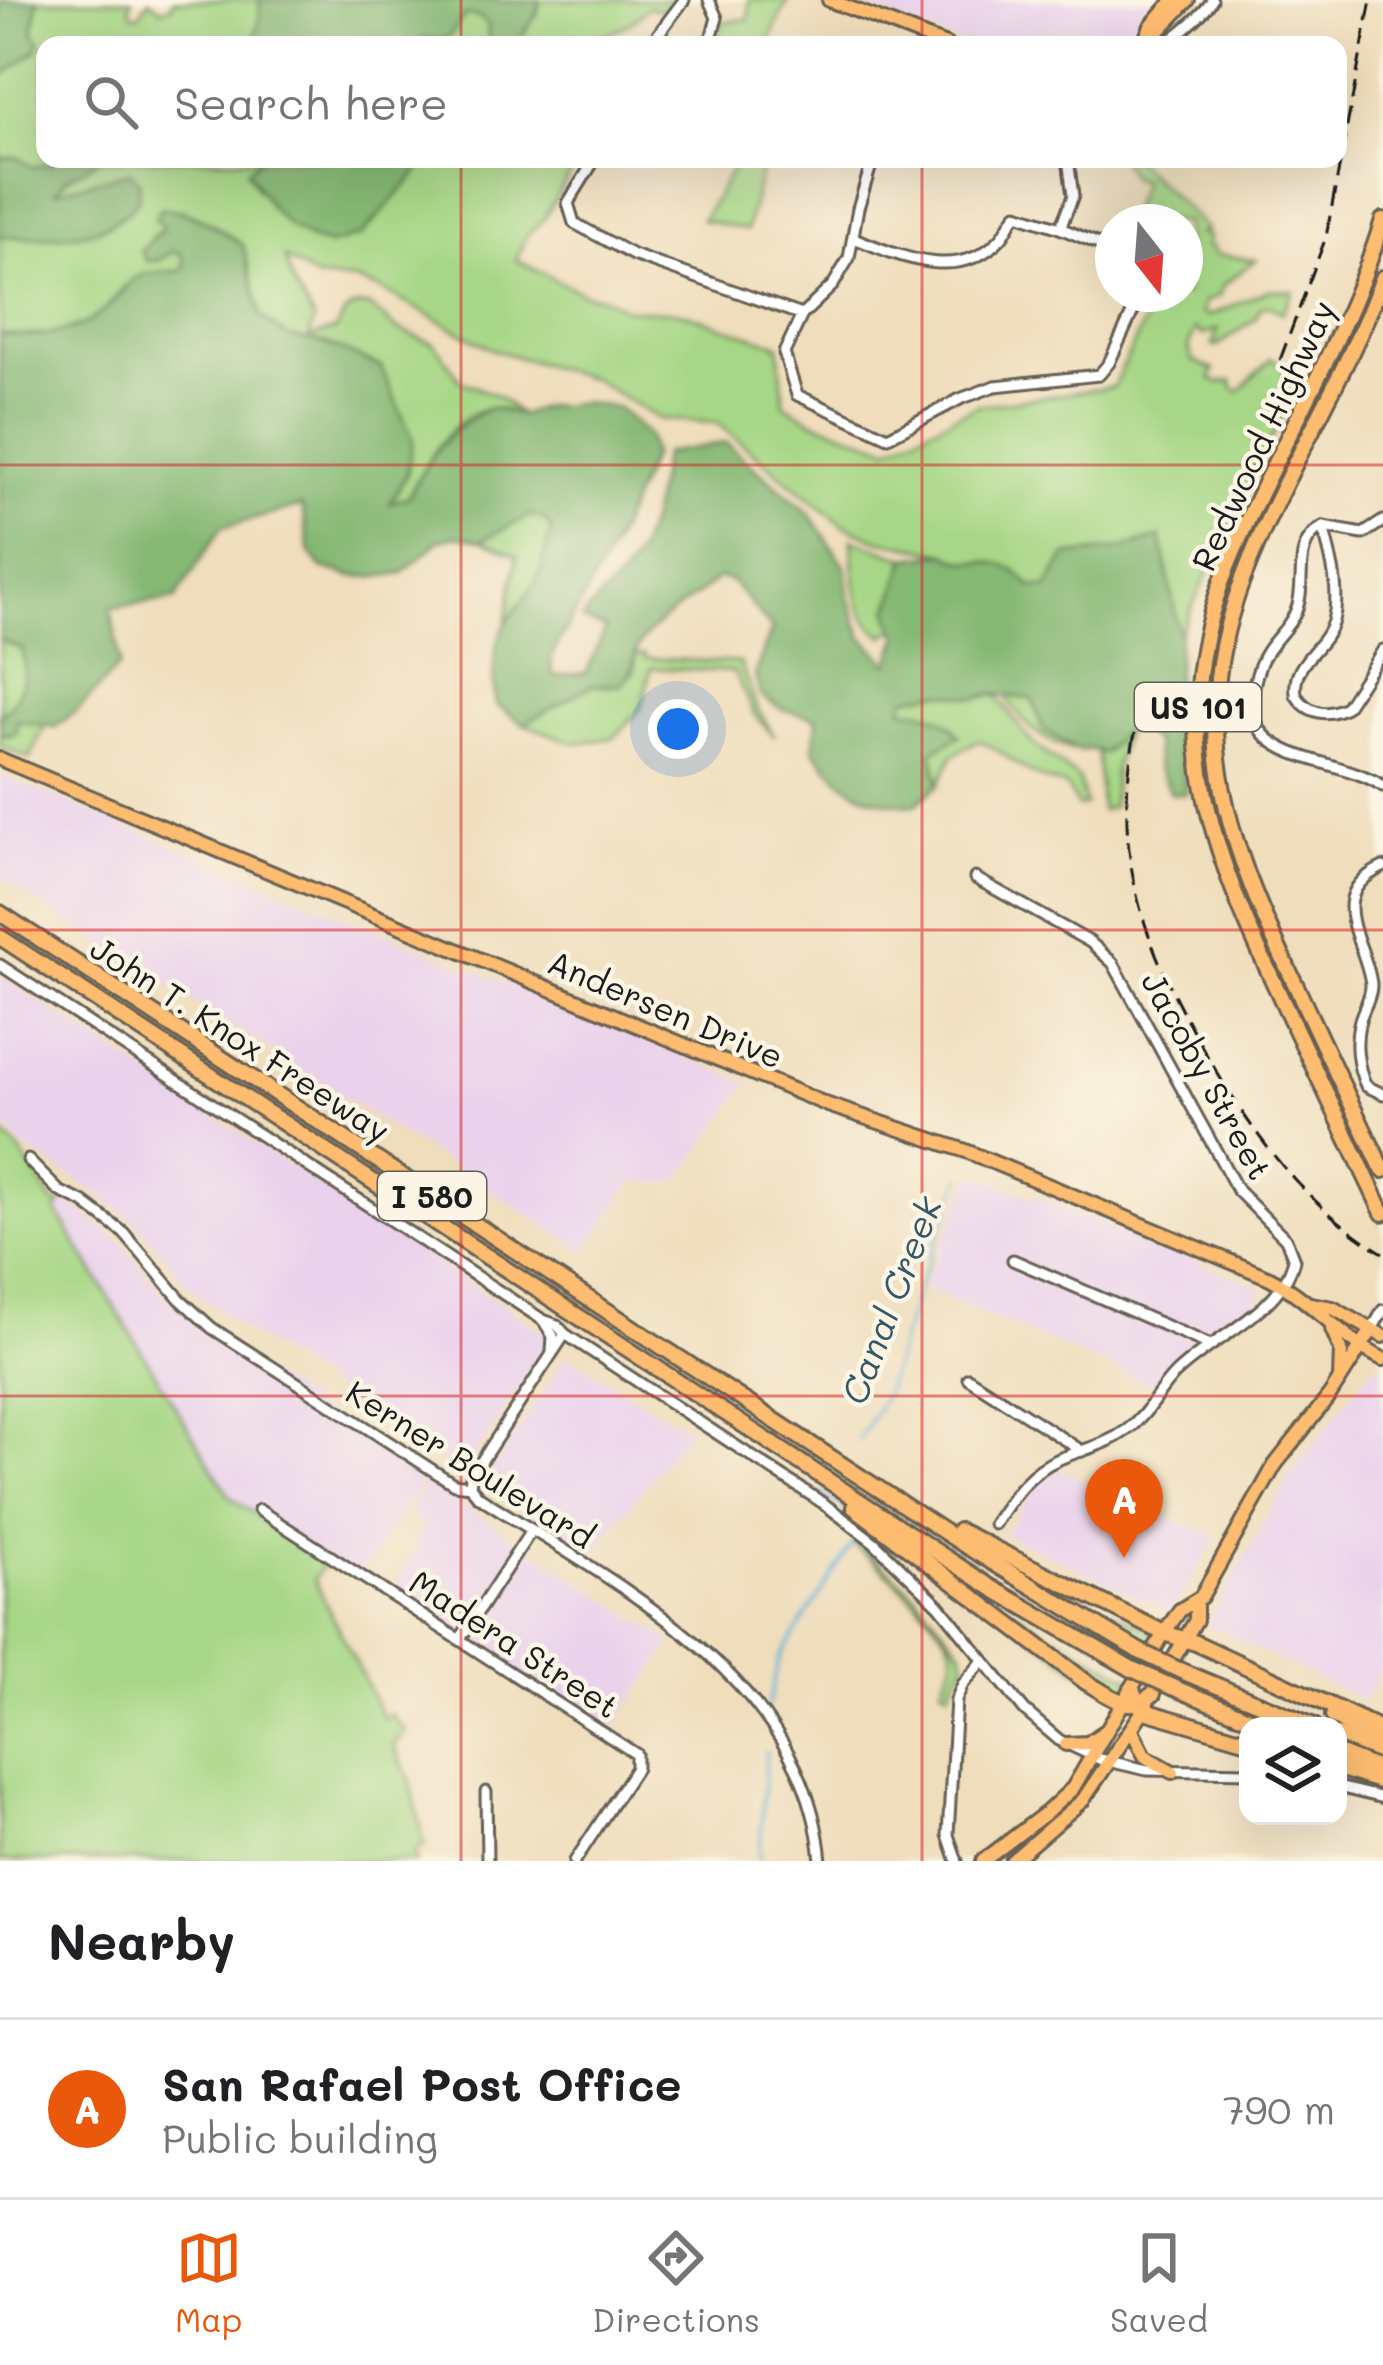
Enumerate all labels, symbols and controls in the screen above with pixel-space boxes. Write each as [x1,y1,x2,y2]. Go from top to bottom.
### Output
search box [36,36,1347,168]
icon: search [78,69,144,135]
text: Search here [174,73,448,131]
north arrow [1095,204,1203,312]
street label: Redwood Highway [1180,293,1344,578]
road number: US 101 [1135,683,1261,731]
your location [648,699,708,759]
street label: John T. Knox Freeway [83,925,399,1152]
street label: Andersen Drive [542,939,790,1077]
street label: Jacoby Street [1132,963,1283,1187]
road number: I 580 [378,1172,486,1220]
water label: Canal Creek [829,1189,951,1410]
street label: Kerner Boulevard [339,1369,603,1557]
pin: A [1085,1459,1163,1558]
street label: Madera Street [402,1559,628,1727]
map controls [1239,1717,1347,1825]
button: layers [1239,1717,1347,1825]
text: Nearby [48,1906,235,1973]
text: San Rafael Post Office [162,2054,682,2112]
text: A [73,2083,101,2134]
text: 790 m [1223,2083,1335,2134]
text: Public building [162,2112,438,2163]
tab: Map [175,2225,242,2340]
tab: Directions [592,2225,760,2340]
tab: Saved [1110,2225,1208,2340]

